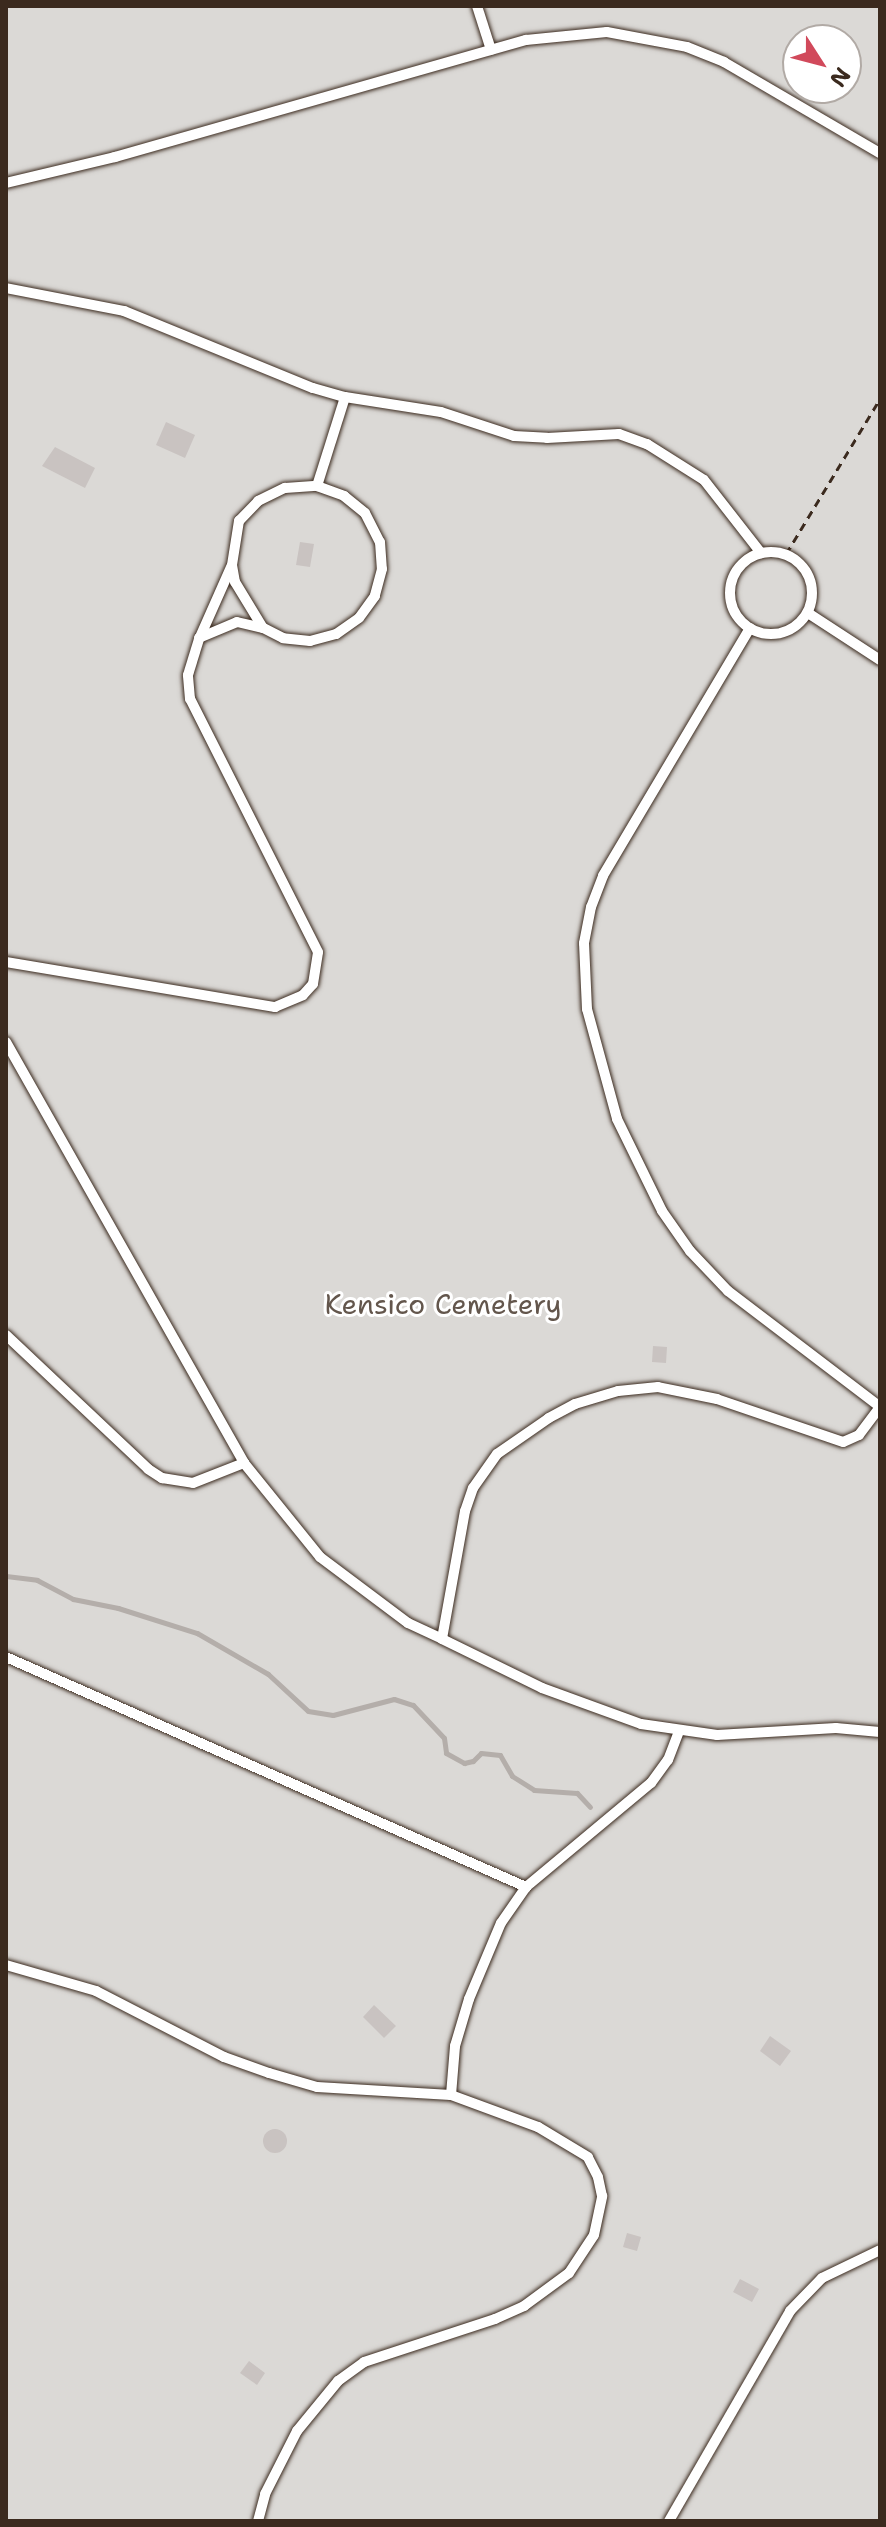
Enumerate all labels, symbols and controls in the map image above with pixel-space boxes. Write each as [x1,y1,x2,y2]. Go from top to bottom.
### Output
north arrow [782,24,862,104]
text: N [823,62,857,93]
park label: Kensico Cemetery [324,1287,562,1321]

